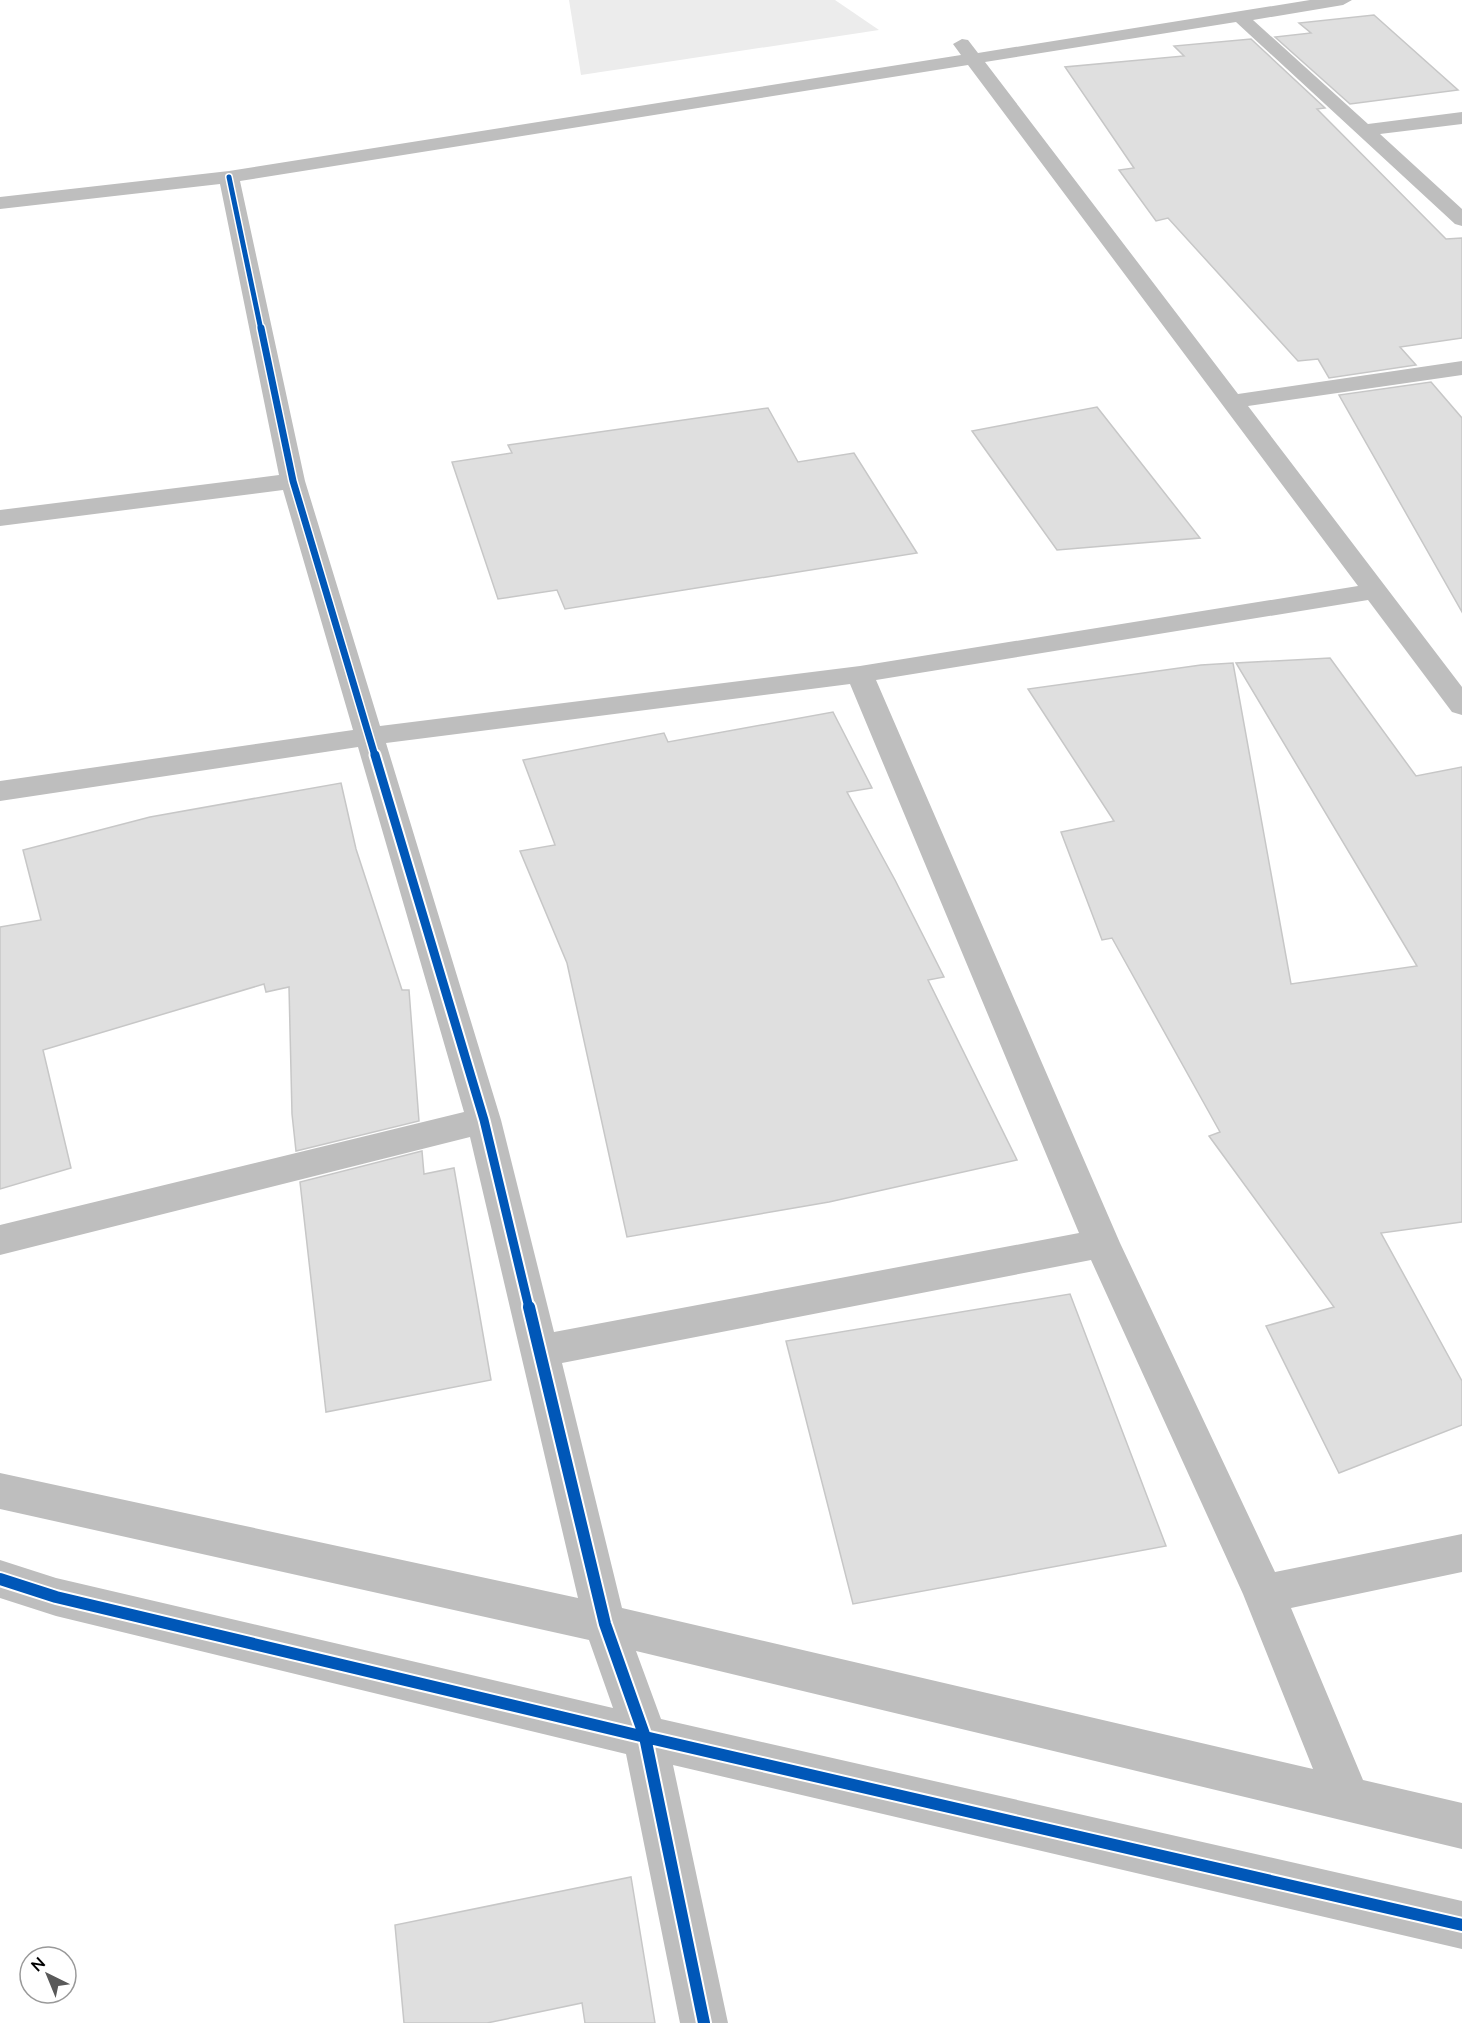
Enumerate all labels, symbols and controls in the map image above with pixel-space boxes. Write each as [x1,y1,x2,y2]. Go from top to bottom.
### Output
north arrow [18,1945,78,2005]
text: N [27,1953,49,1975]

